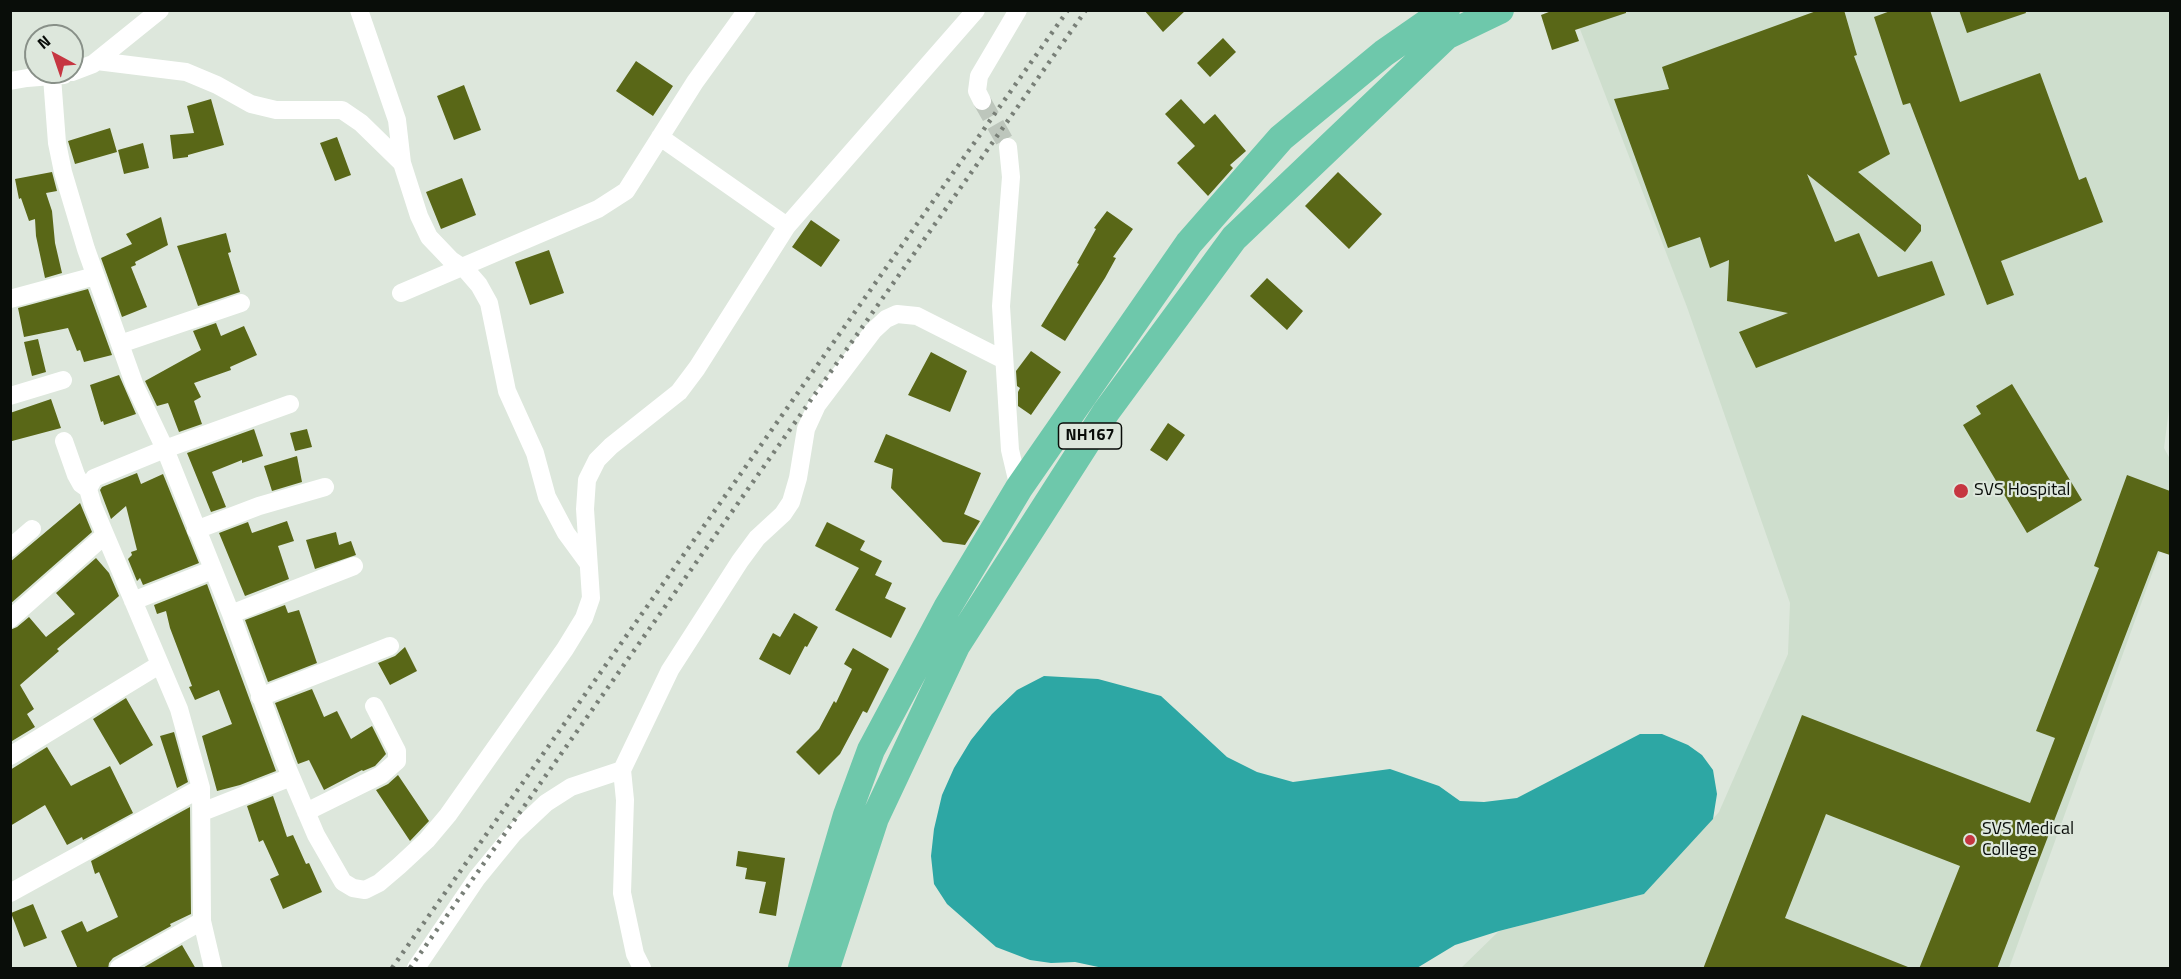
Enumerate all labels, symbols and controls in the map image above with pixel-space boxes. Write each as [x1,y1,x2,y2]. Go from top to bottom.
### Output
north arrow [24,24,84,84]
text: N [32,29,56,55]
road number: NH167 [1058,423,1122,449]
place label: SVS Hospital [1974,480,2070,502]
marker: SVS Hospital [1952,482,1970,500]
place label: SVS Medical College [1982,819,2074,862]
marker: SVS Medical College [1963,833,1977,847]

